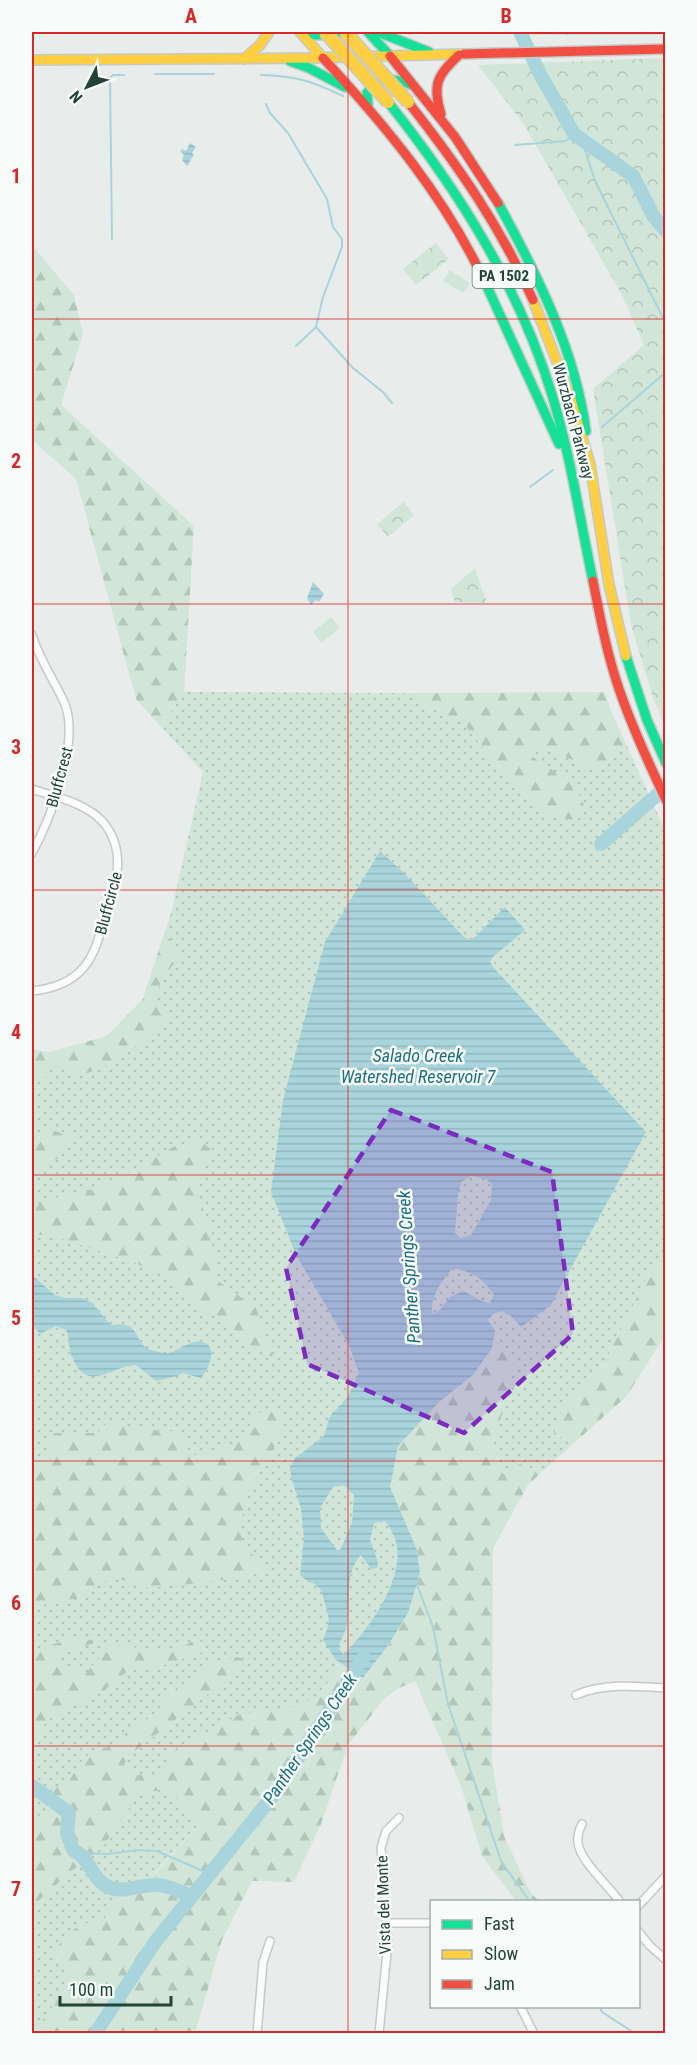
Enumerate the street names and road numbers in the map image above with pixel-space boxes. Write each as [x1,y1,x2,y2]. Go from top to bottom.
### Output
road number: PA 1502 [472,264,536,288]
street label: Wurzbach Parkway [549,361,598,481]
street label: Bluffcrest [42,745,77,809]
street label: Bluffcircle [91,870,126,937]
street label: Vista del Monte [372,1855,395,1955]

